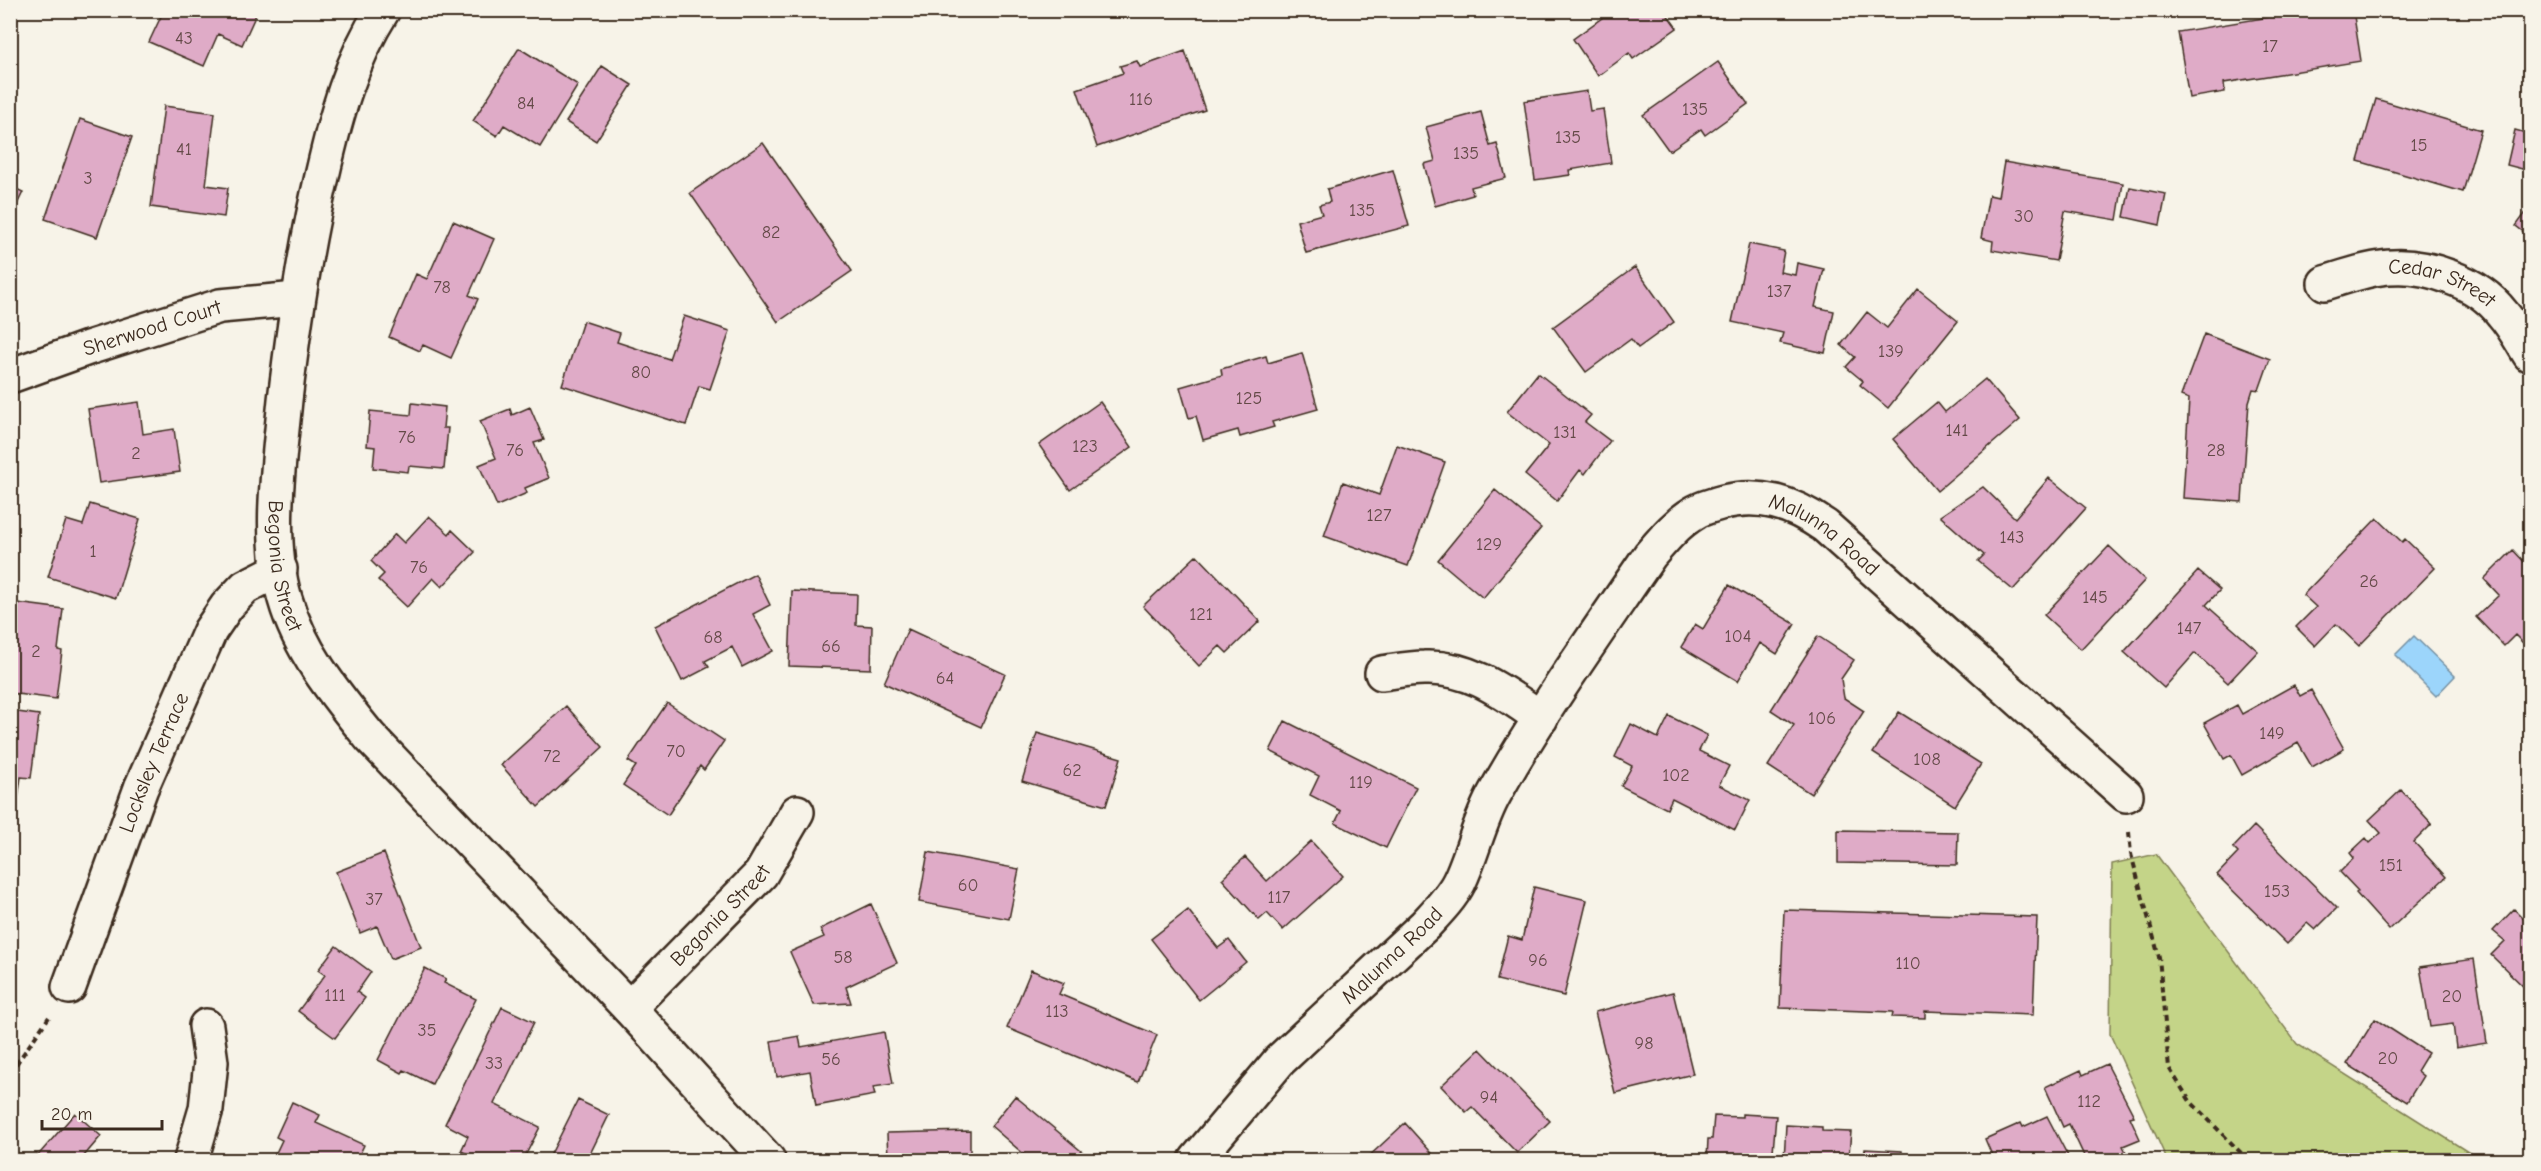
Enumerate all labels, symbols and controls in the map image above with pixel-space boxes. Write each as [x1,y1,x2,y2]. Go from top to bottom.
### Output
house number: 43 [175,28,193,49]
house number: 17 [2262,36,2278,57]
house number: 116 [1129,89,1153,110]
house number: 84 [517,93,535,114]
house number: 135 [1682,99,1708,120]
house number: 135 [1555,127,1581,148]
house number: 15 [2411,135,2427,156]
house number: 41 [176,139,192,160]
house number: 135 [1453,143,1479,164]
house number: 3 [83,168,93,189]
house number: 135 [1349,200,1375,221]
house number: 30 [2014,206,2034,227]
house number: 82 [762,222,780,243]
street label: Cedar Street [2388,254,2502,312]
house number: 78 [433,277,451,298]
house number: 137 [1767,281,1792,302]
street label: Sherwood Court [80,294,225,361]
house number: 139 [1878,341,1904,362]
house number: 80 [631,362,651,383]
house number: 125 [1236,388,1262,409]
house number: 141 [1946,420,1968,441]
house number: 131 [1553,422,1577,443]
house number: 76 [398,427,416,448]
house number: 123 [1072,436,1098,457]
house number: 76 [506,440,524,461]
house number: 28 [2207,440,2225,461]
house number: 2 [131,443,141,464]
street label: Malunna Road [1766,489,1884,581]
street label: Begonia Street [263,500,308,636]
house number: 127 [1366,505,1392,526]
house number: 143 [2000,527,2024,548]
house number: 129 [1476,534,1502,555]
house number: 1 [89,541,97,562]
house number: 76 [410,557,428,578]
house number: 26 [2359,571,2379,592]
house number: 145 [2082,587,2108,608]
house number: 121 [1189,604,1213,625]
house number: 147 [2177,618,2202,639]
house number: 104 [1725,626,1751,647]
house number: 68 [703,627,723,648]
house number: 66 [821,636,841,657]
house number: 2 [31,641,41,662]
house number: 64 [936,668,954,689]
street label: Locksley Terrace [114,689,193,836]
house number: 106 [1808,708,1836,729]
house number: 149 [2259,723,2285,744]
house number: 70 [666,741,686,762]
house number: 72 [543,746,561,767]
house number: 108 [1913,749,1941,770]
house number: 62 [1062,760,1082,781]
house number: 102 [1662,765,1690,786]
house number: 119 [1349,772,1373,793]
house number: 151 [2379,855,2403,876]
street label: Begonia Street [665,860,776,971]
house number: 60 [958,875,978,896]
house number: 153 [2264,881,2290,902]
house number: 117 [1268,887,1291,908]
house number: 37 [365,889,383,910]
street label: Malunna Road [1336,902,1448,1009]
house number: 58 [833,947,853,968]
house number: 96 [1528,950,1548,971]
house number: 110 [1895,953,1921,974]
house number: 111 [324,985,346,1006]
house number: 20 [2442,986,2462,1007]
house number: 113 [1045,1001,1069,1022]
house number: 35 [418,1020,436,1041]
house number: 98 [1635,1033,1653,1054]
house number: 20 [2378,1048,2398,1069]
house number: 56 [821,1049,841,1070]
house number: 33 [485,1053,503,1074]
house number: 94 [1480,1087,1498,1108]
house number: 112 [2077,1091,2101,1112]
scale bar [42,1093,162,1131]
text: 20 m [51,1104,92,1125]

